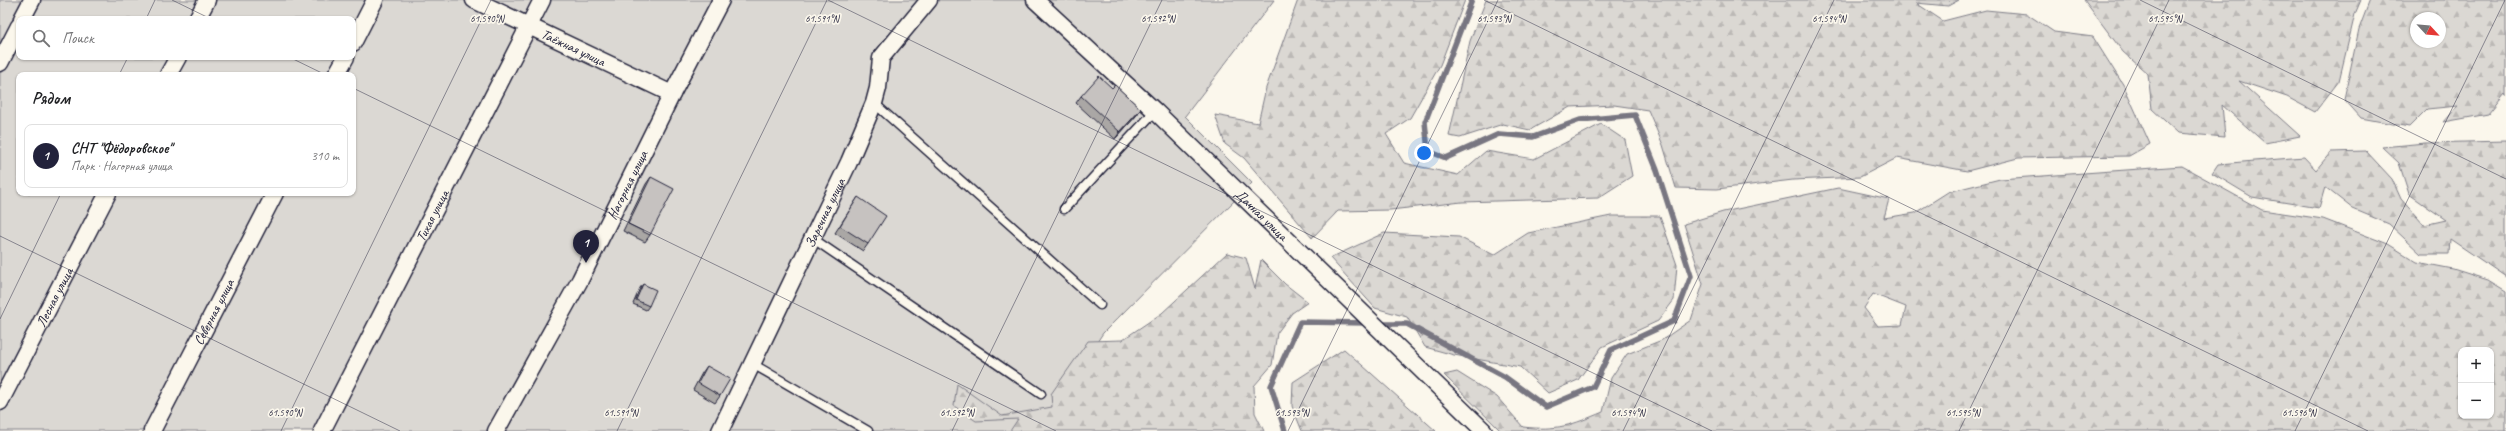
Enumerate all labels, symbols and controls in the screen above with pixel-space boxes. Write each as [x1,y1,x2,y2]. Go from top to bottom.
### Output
text: 61.590°N [470,12,506,25]
text: 61.591°N [805,12,841,25]
text: 61.592°N [1141,12,1177,25]
text: 61.593°N [1477,12,1513,25]
text: 61.594°N [1812,12,1848,25]
text: 61.595°N [2148,12,2184,25]
north arrow [2410,12,2446,48]
search box [16,16,356,60]
street label: Таёжная улица [539,25,609,70]
icon: search [30,27,52,49]
text: Поиск [62,29,94,48]
text: Рядом [32,88,70,109]
text: СНТ "Фёдоровское" [71,139,172,158]
your location [1414,143,1434,163]
street label: Нагорная улица [603,147,652,222]
text: 1 [43,148,49,164]
text: 310 m [311,148,339,164]
text: Парк · Нагорная улица [71,158,172,174]
street label: Заречная улица [801,175,849,250]
street label: Дачная улица [1232,185,1292,245]
street label: Тихая улица [412,186,453,244]
pin: 1 [573,230,599,263]
street label: Лесная улица [32,264,77,330]
street label: Северная улица [190,275,238,348]
map controls [2458,347,2494,419]
button: + [2458,347,2494,383]
button: − [2458,383,2494,419]
text: 61.590°N [268,406,304,419]
text: 61.591°N [604,406,640,419]
text: 61.592°N [940,406,976,419]
text: 61.593°N [1275,406,1311,419]
text: 61.594°N [1611,406,1647,419]
text: 61.595°N [1946,406,1982,419]
text: 61.596°N [2282,406,2318,419]

